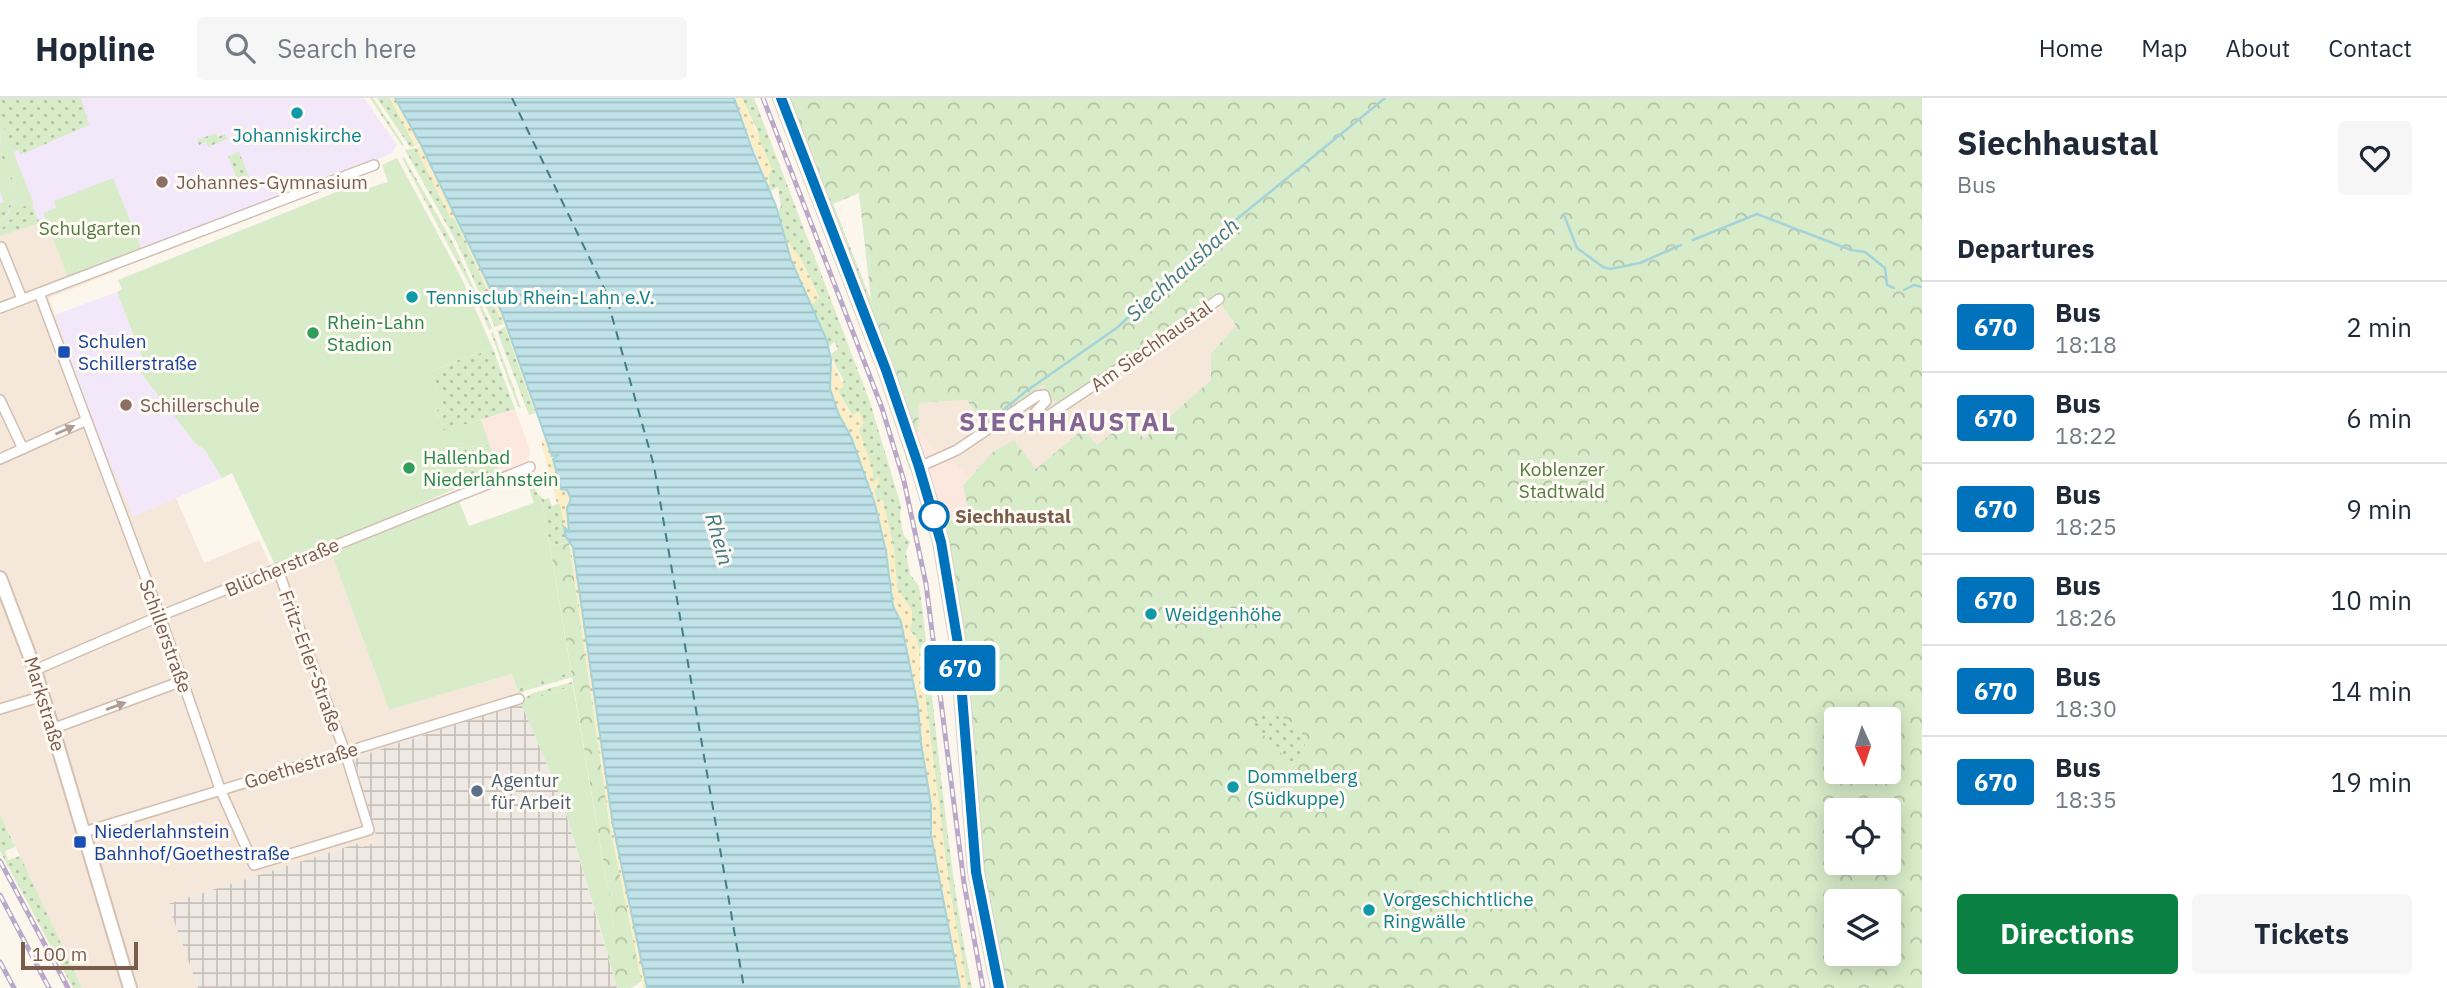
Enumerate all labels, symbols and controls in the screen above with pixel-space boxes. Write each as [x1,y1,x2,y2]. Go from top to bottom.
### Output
search box [197,17,687,80]
text: Hopline [35,27,155,70]
icon: search [221,29,259,67]
text: Search here [277,31,417,65]
text: Home [2039,32,2103,64]
text: Map [2141,32,2187,64]
text: About [2225,32,2290,64]
text: Contact [2328,32,2412,64]
marker: Johanniskirche [289,105,305,121]
text: Siechhaustal [1957,121,2158,164]
button: heart [2338,121,2412,195]
place label: Johanniskirche [232,123,362,147]
text: Bus [1957,169,1996,199]
place label: Johannes-Gymnasium [176,170,368,194]
marker: Johannes-Gymnasium [154,174,170,190]
water label: Siechhausbach [1120,211,1244,327]
park label: Schulgarten [39,216,141,240]
text: Departures [1957,231,2095,265]
place label: Tennisclub Rhein-Lahn e.V. [426,285,655,309]
marker: Tennisclub Rhein-Lahn e.V. [404,289,420,305]
street label: Am Siechhaustal [1086,295,1216,397]
text: Bus [2055,295,2101,329]
place label: Rhein-Lahn Stadion [327,310,425,356]
text: 2 min [2346,310,2412,344]
text: 670 [1974,311,2017,343]
marker: Rhein-Lahn Stadion [305,325,321,341]
place label: Schulen Schillerstraße [78,329,197,375]
text: 18:18 [2055,329,2117,359]
marker: Schulen Schillerstraße [56,344,72,360]
text: Bus [2055,386,2101,420]
place label: Schillerschule [140,393,260,417]
marker: Schillerschule [118,397,134,413]
text: 6 min [2346,401,2412,435]
text: 670 [1974,402,2017,434]
district label: SIECHHAUSTAL [959,404,1177,438]
text: 18:22 [2055,420,2117,450]
one-way arrow [55,424,75,436]
place label: Hallenbad Niederlahnstein [423,445,559,491]
park label: Koblenzer Stadtwald [1519,457,1605,503]
marker: Hallenbad Niederlahnstein [401,460,417,476]
text: Bus [2055,477,2101,511]
text: 9 min [2346,492,2412,526]
text: 670 [1974,493,2017,525]
marker: Siechhaustal [919,501,949,531]
place label: Siechhaustal [955,504,1071,528]
water label: Rhein [699,510,741,568]
text: 18:25 [2055,511,2117,541]
street label: Blücherstraße [221,532,343,602]
text: Bus [2055,568,2101,602]
street label: Schillerstraße [134,576,198,696]
text: 10 min [2331,583,2412,617]
text: 670 [1974,584,2017,616]
street label: Fritz-Erler-Straße [274,587,348,735]
place label: Weidgenhöhe [1165,602,1282,626]
text: 18:26 [2055,602,2117,632]
marker: Weidgenhöhe [1143,606,1159,622]
line badge: 670 [920,645,1000,691]
text: 670 [938,652,982,684]
street label: Markstraße [19,654,71,754]
text: Bus [2055,659,2101,693]
text: 14 min [2331,674,2412,708]
text: 670 [1974,675,2017,707]
text: 18:30 [2055,693,2117,723]
one-way arrow [106,700,127,711]
north arrow [1824,707,1900,784]
map controls [1824,707,1901,966]
street label: Goethestraße [241,736,361,794]
text: Bus [2055,750,2101,784]
place label: Dommelberg (Südkuppe) [1247,764,1357,810]
text: 19 min [2331,765,2412,799]
text: 670 [1974,766,2017,798]
place label: Agentur für Arbeit [491,768,571,814]
marker: Dommelberg (Südkuppe) [1225,779,1241,795]
marker: Agentur für Arbeit [469,783,485,799]
text: 18:35 [2055,784,2117,814]
button: locate [1824,798,1901,875]
place label: Niederlahnstein Bahnhof/Goethestraße [94,819,290,865]
marker: Niederlahnstein Bahnhof/Goethestraße [72,834,88,850]
place label: Vorgeschichtliche Ringwälle [1383,887,1534,933]
button: layers [1824,889,1901,966]
button: Directions [1957,894,2178,974]
button: Tickets [2192,894,2412,974]
marker: Vorgeschichtliche Ringwälle [1361,902,1377,918]
scale bar [21,939,138,971]
text: 100 m [32,942,87,966]

